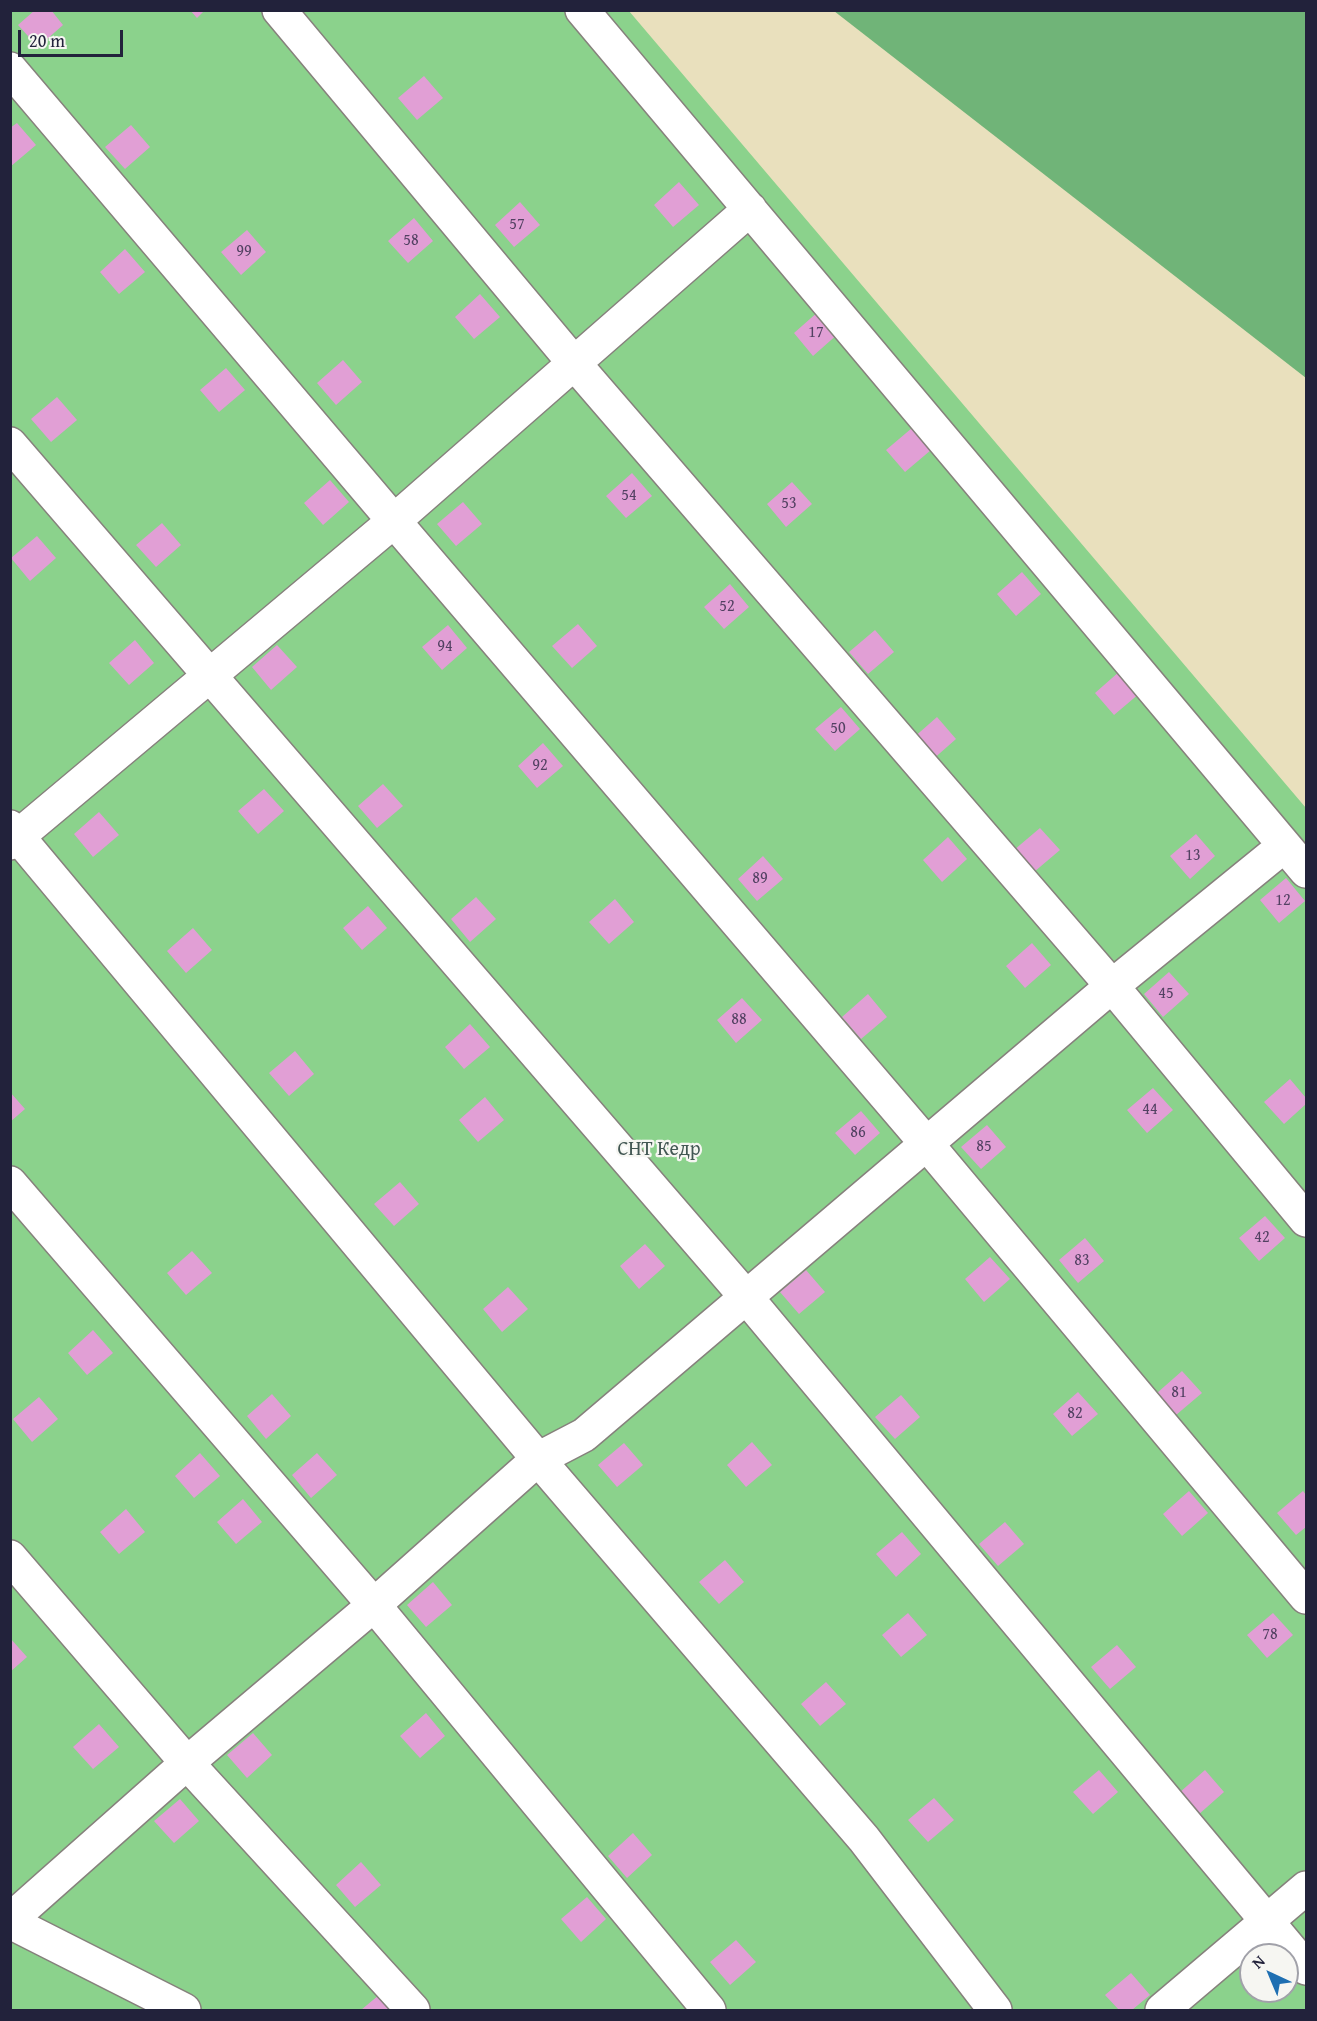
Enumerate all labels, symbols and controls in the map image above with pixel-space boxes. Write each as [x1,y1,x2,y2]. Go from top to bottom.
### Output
scale bar [21,18,126,56]
text: 20 m [29,27,65,54]
house number: 57 [509,215,525,235]
house number: 58 [403,231,419,251]
house number: 99 [236,242,252,262]
house number: 17 [808,323,824,343]
house number: 54 [621,486,637,506]
house number: 53 [781,494,797,514]
house number: 52 [719,597,735,617]
house number: 94 [437,637,453,657]
house number: 50 [830,719,846,739]
house number: 92 [532,756,548,776]
house number: 13 [1185,846,1201,866]
house number: 89 [752,869,768,889]
house number: 12 [1275,891,1291,911]
house number: 45 [1158,984,1174,1004]
house number: 88 [731,1010,747,1030]
house number: 44 [1142,1100,1158,1120]
house number: 86 [850,1123,866,1143]
house number: 85 [976,1137,992,1157]
park label: СНТ Кедр [617,1138,701,1162]
house number: 42 [1254,1228,1270,1248]
house number: 83 [1074,1251,1090,1271]
house number: 81 [1171,1383,1187,1403]
house number: 82 [1067,1404,1083,1424]
house number: 78 [1262,1625,1278,1645]
north arrow [1239,1943,1299,2003]
text: N [1246,1949,1270,1974]

